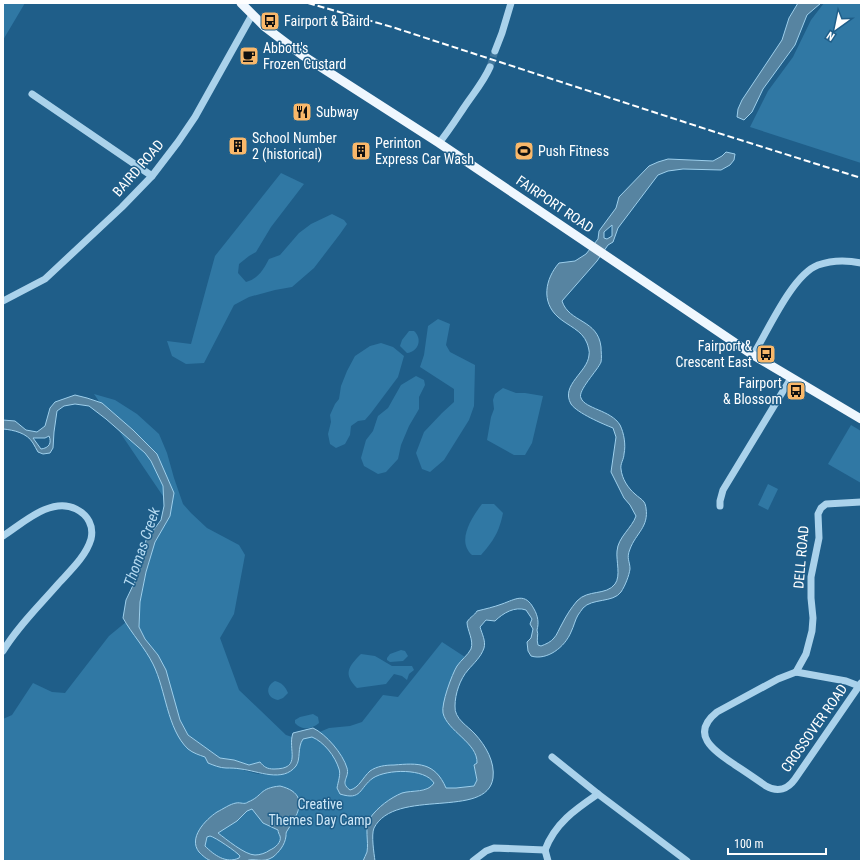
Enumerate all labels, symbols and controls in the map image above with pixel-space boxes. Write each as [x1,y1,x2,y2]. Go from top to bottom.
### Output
north arrow [816,8,856,48]
bus stop icon: Fairport & Baird [259,10,281,32]
place label: Fairport & Baird [284,13,370,29]
text: N [824,29,837,43]
place label: Abbott's Frozen Custard [263,40,346,72]
cafe icon: Abbott's Frozen Custard [238,45,260,67]
restaurant icon: Subway [291,101,313,123]
place label: Subway [316,104,359,120]
place label: School Number 2 (historical) [252,130,337,163]
building icon: School Number 2 (historical) [227,135,249,157]
place label: Perinton Express Car Wash [375,135,474,167]
street label: BAIRD ROAD [109,136,167,200]
building icon: Perinton Express Car Wash [350,140,372,162]
sports icon: Push Fitness [513,140,535,162]
place label: Push Fitness [538,143,609,159]
street label: FAIRPORT ROAD [513,172,597,236]
place label: Fairport & Crescent East [676,338,752,370]
bus stop icon: Fairport & Crescent East [755,343,777,365]
place label: Fairport & Blossom [723,375,782,407]
bus stop icon: Fairport & Blossom [785,380,807,402]
water label: Thomas Creek [120,505,164,589]
street label: DELL ROAD [790,525,812,589]
street label: CROSSOVER ROAD [778,681,850,775]
park label: Creative Themes Day Camp [268,796,372,828]
scale bar [728,830,826,856]
text: 100 m [734,837,764,851]

